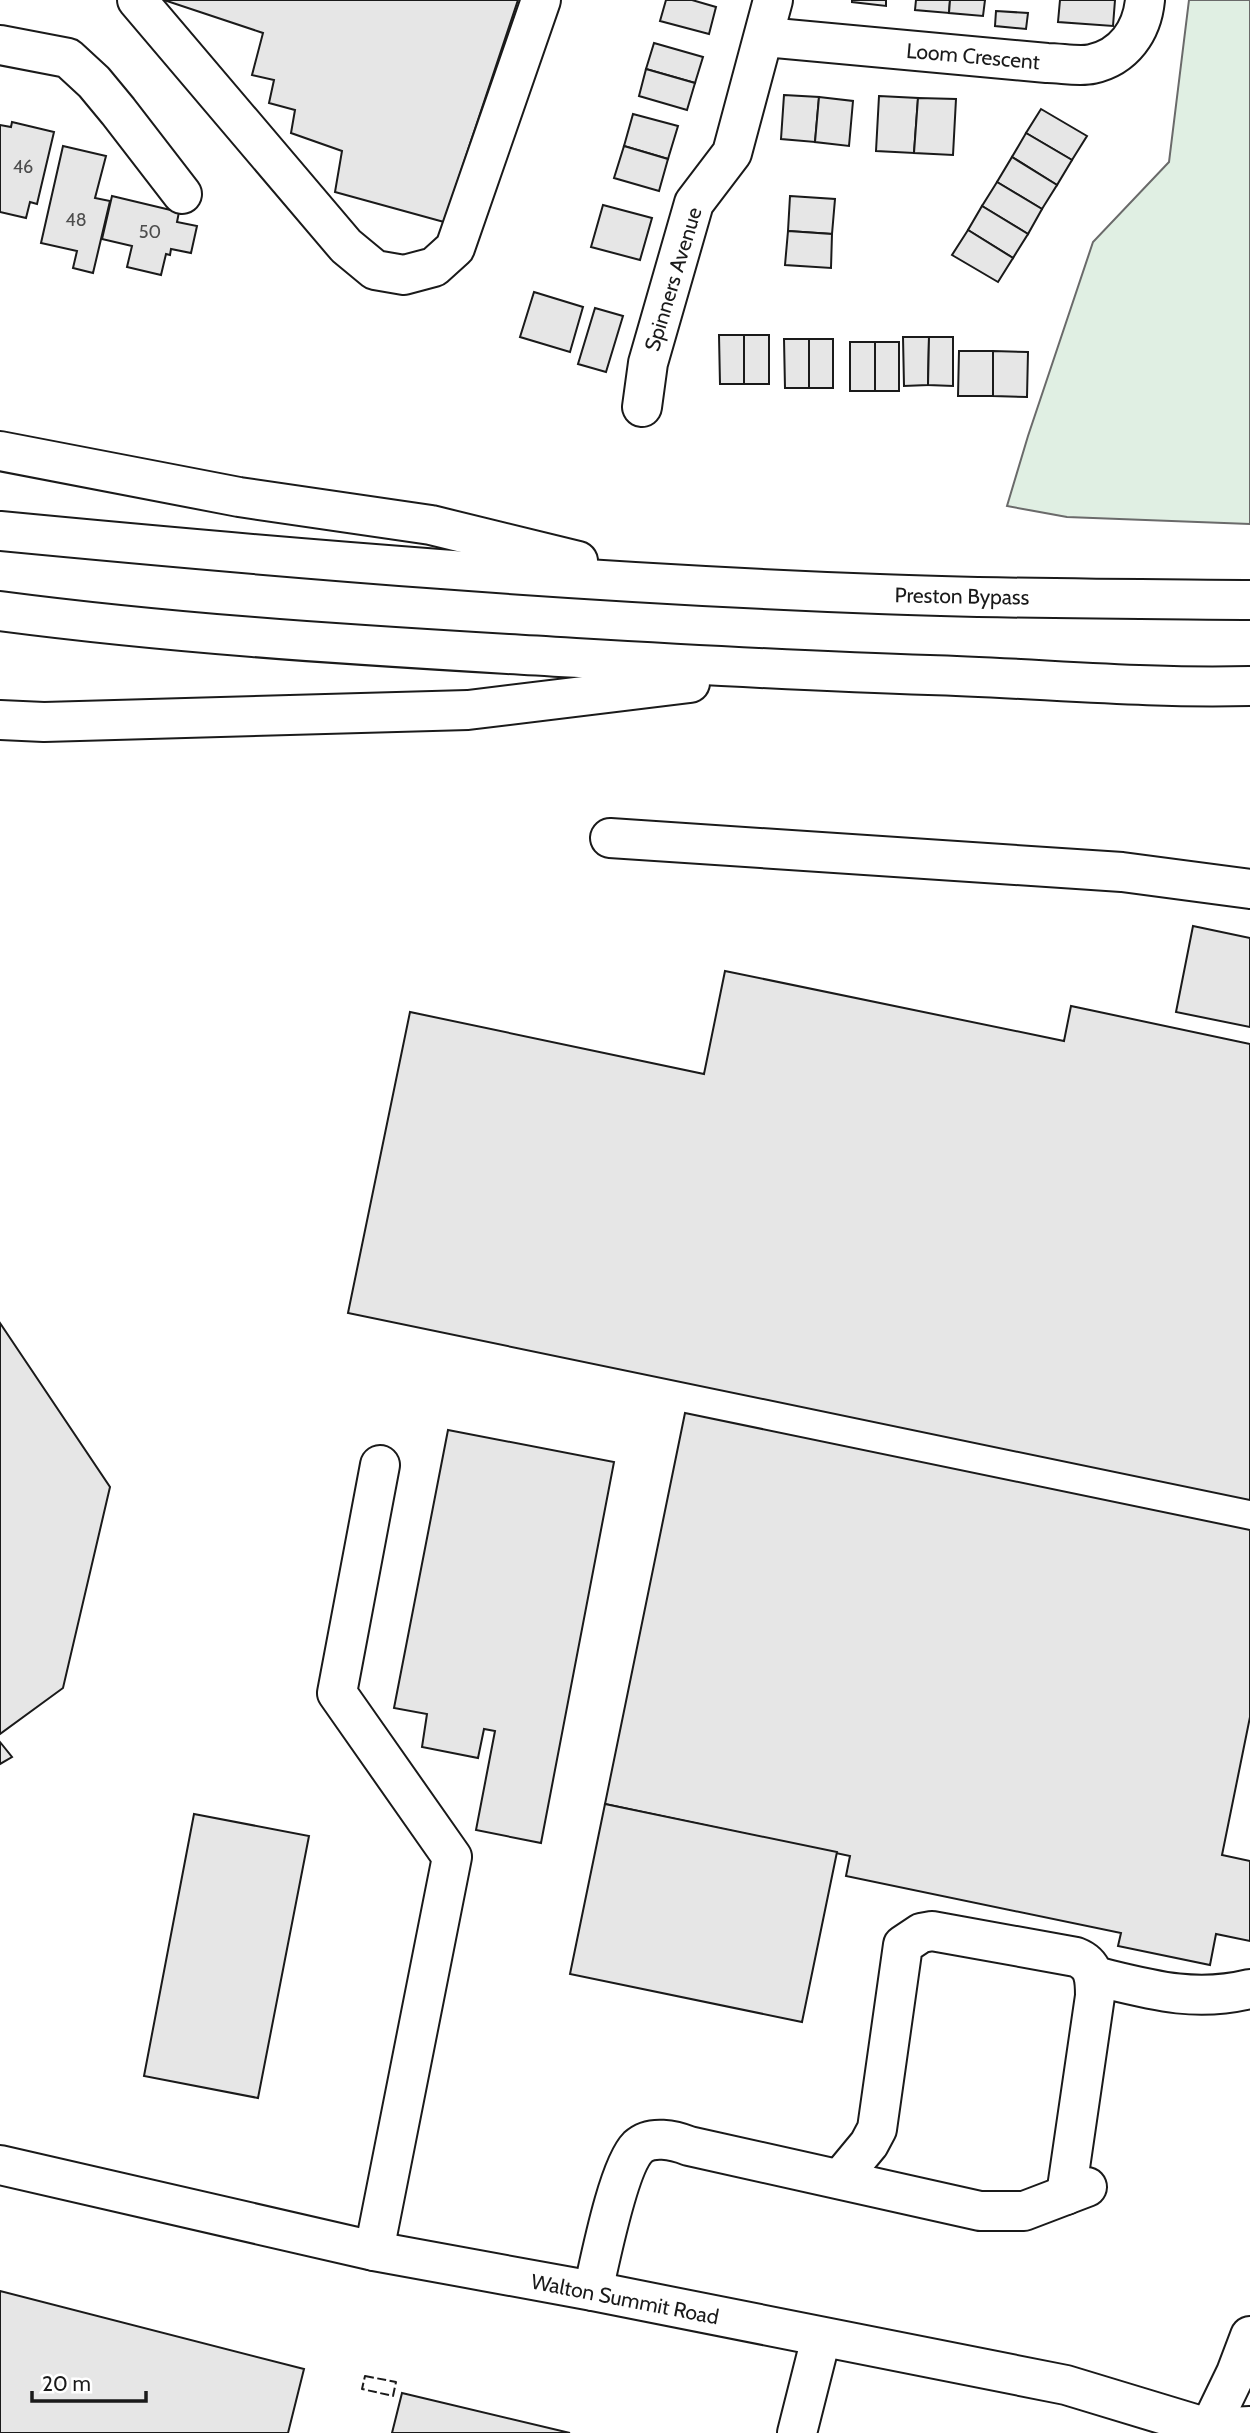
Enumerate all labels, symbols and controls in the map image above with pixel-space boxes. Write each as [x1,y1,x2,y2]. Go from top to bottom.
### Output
street label: Loom Crescent [905,38,1041,74]
house number: 46 [13,156,33,178]
street label: Spinners Avenue [639,204,707,354]
house number: 48 [65,209,87,231]
house number: 50 [139,221,161,243]
street label: Preston Bypass [895,582,1030,610]
street label: Walton Summit Road [529,2269,721,2329]
scale bar [32,2360,145,2404]
text: 20 m [42,2371,91,2396]

